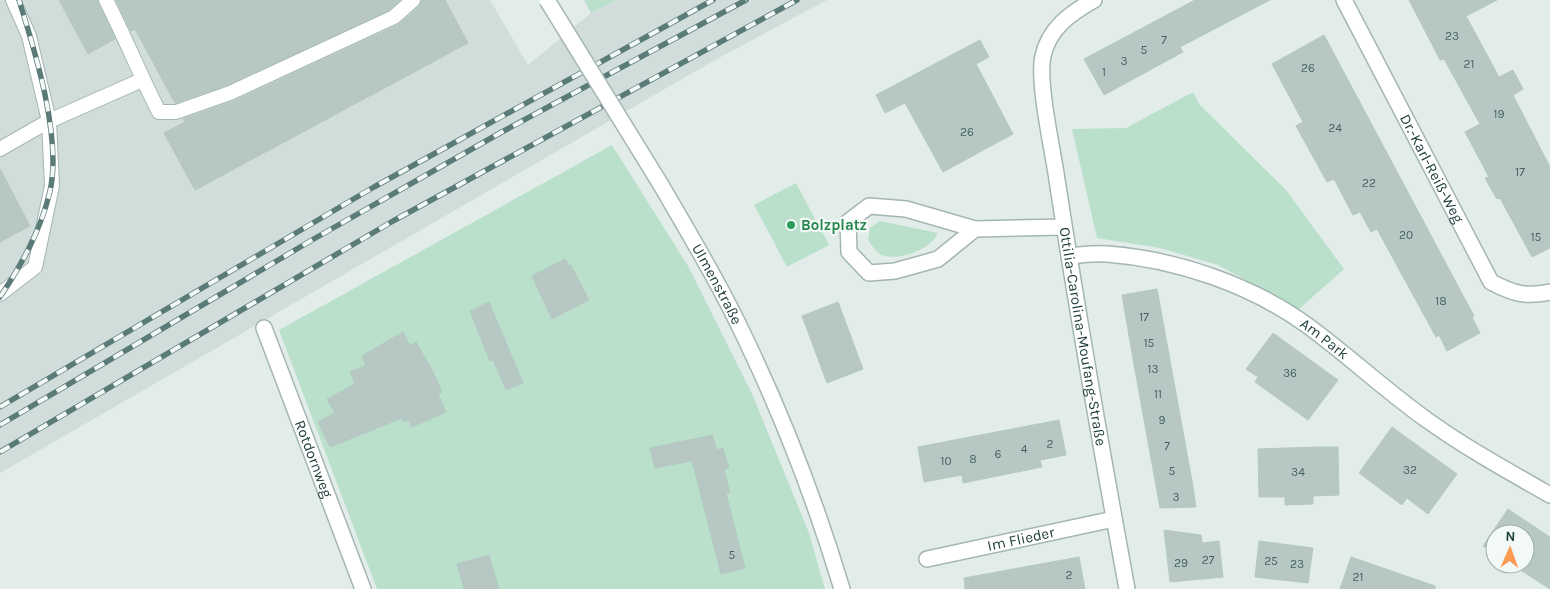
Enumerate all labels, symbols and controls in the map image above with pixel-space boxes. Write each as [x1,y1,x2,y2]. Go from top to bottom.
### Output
house number: 23 [1445,29,1459,43]
house number: 7 [1161,33,1167,47]
house number: 5 [1141,43,1148,57]
house number: 3 [1120,54,1128,68]
house number: 21 [1464,57,1474,71]
house number: 26 [1301,61,1315,75]
house number: 1 [1102,65,1106,79]
house number: 19 [1494,107,1504,121]
street label: Dr.-Karl-Reiß-Weg [1396,111,1468,227]
house number: 24 [1328,121,1342,135]
house number: 26 [960,125,974,139]
house number: 17 [1515,165,1525,179]
house number: 22 [1362,176,1376,190]
place label: Bolzplatz [801,216,867,234]
marker: Bolzplatz [785,219,797,231]
street label: Ottilia-Carolina-Moufang-Straße [1055,226,1110,447]
house number: 20 [1399,228,1413,242]
house number: 15 [1531,230,1542,244]
street label: Ulmenstraße [688,241,746,327]
house number: 18 [1435,294,1447,308]
house number: 17 [1139,310,1149,324]
street label: Am Park [1297,314,1352,363]
house number: 15 [1144,336,1155,350]
house number: 13 [1147,362,1159,376]
house number: 36 [1283,366,1297,380]
house number: 11 [1154,387,1162,401]
house number: 9 [1159,413,1166,427]
street label: Rotdornweg [291,418,337,501]
house number: 2 [1047,437,1054,451]
house number: 7 [1164,439,1170,453]
house number: 4 [1021,442,1028,456]
house number: 6 [995,447,1002,461]
house number: 8 [969,452,977,466]
house number: 10 [940,454,952,468]
house number: 32 [1403,463,1417,477]
house number: 5 [1169,464,1176,478]
house number: 34 [1291,465,1305,479]
house number: 3 [1172,490,1180,504]
street label: Im Flieder [986,523,1057,555]
north arrow [1485,524,1535,574]
text: N [1505,528,1516,545]
house number: 5 [729,548,736,562]
house number: 27 [1202,553,1215,567]
house number: 25 [1264,554,1278,568]
house number: 29 [1174,556,1188,570]
house number: 23 [1290,557,1304,571]
house number: 2 [1066,568,1073,582]
house number: 21 [1353,570,1363,584]

